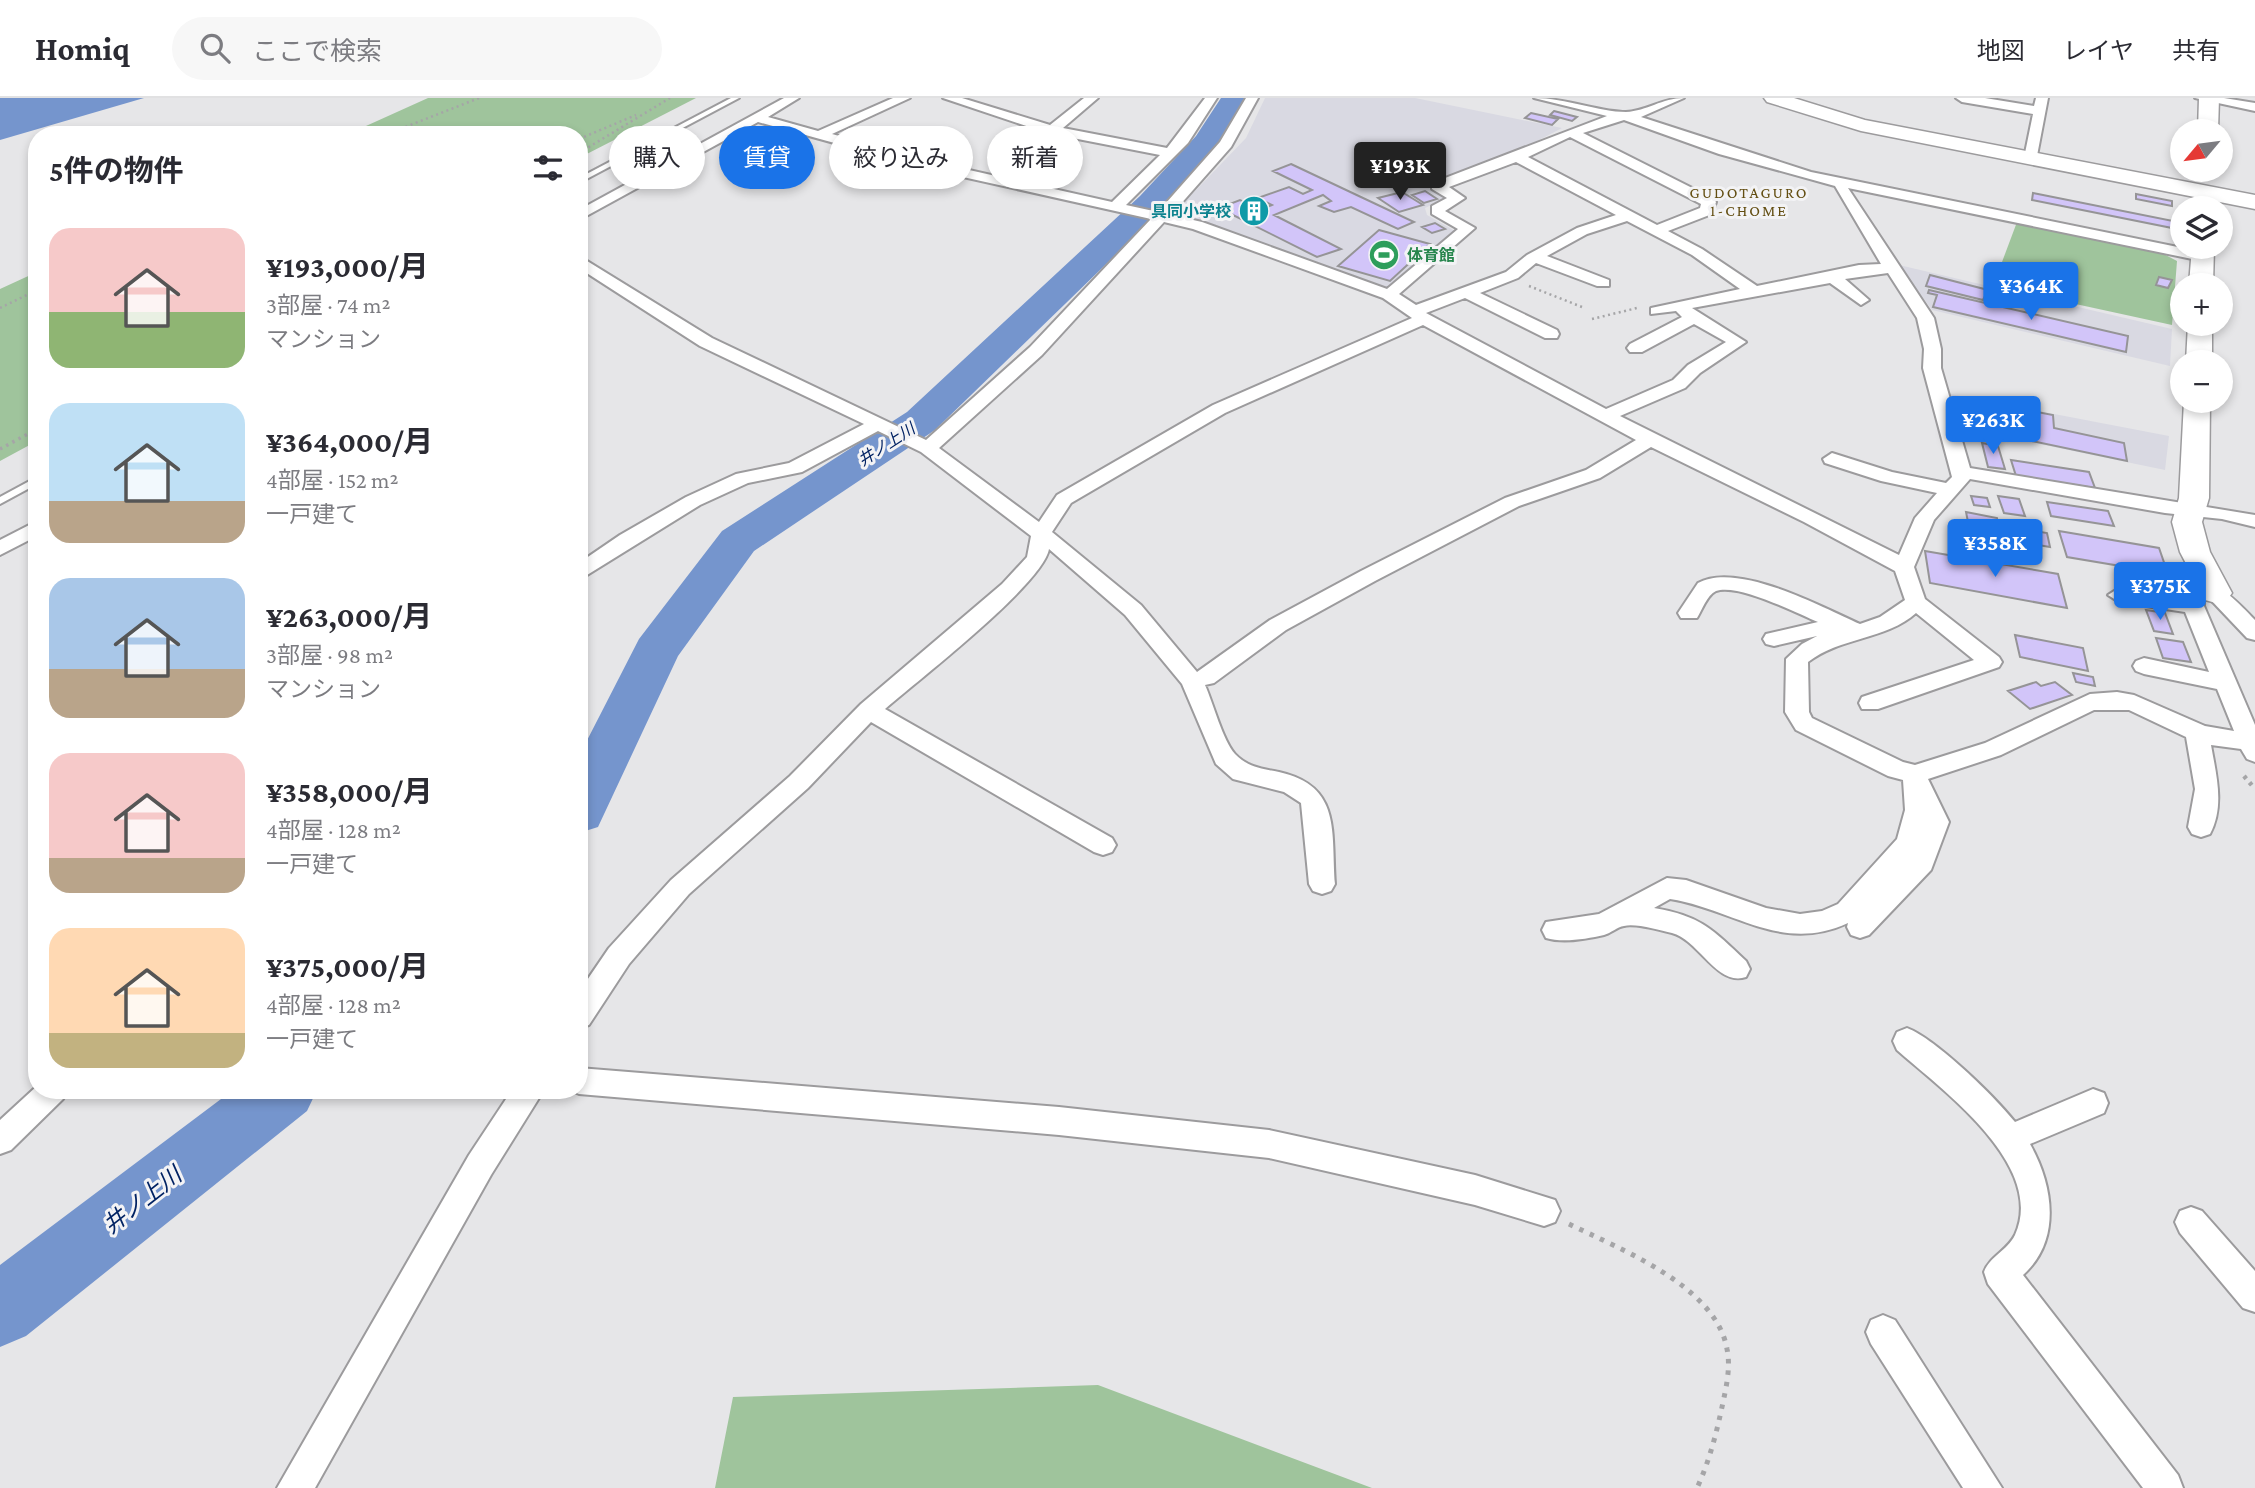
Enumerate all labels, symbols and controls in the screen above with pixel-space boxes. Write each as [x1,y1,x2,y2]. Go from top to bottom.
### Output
search box [172,17,662,80]
icon: search [196,29,234,67]
text: Homiq [35,30,130,67]
text: ここで検索 [252,37,382,66]
text: 地図 [1977,37,2025,64]
text: レイヤ [2063,37,2134,64]
text: 共有 [2172,37,2220,64]
north arrow [2170,119,2233,182]
map controls [2170,119,2233,413]
chip: 購入 [609,126,705,189]
chip: 賃貸 [719,126,815,189]
chip: 絞り込み [829,126,973,189]
chip: 新着 [987,126,1083,189]
pin: ¥193K [1351,142,1449,202]
icon: filters [529,149,567,187]
text: ¥193K [1370,152,1430,178]
text: 5件の物件 [49,154,184,187]
district label: GUDOTAGURO 1-CHOME [1690,184,1808,219]
building icon: 具同小学校 [1237,194,1271,228]
button: layers [2170,196,2233,259]
place label: 具同小学校 [1151,203,1231,220]
sports icon: 体育館 [1367,238,1401,272]
place label: 体育館 [1407,247,1455,264]
text: ¥193,000/月 [266,250,429,283]
icon: home [105,256,189,340]
pin: ¥364K [1982,262,2080,322]
text: ¥364K [1999,272,2063,298]
button: + [2170,273,2233,336]
text: 3部屋 · 74 m² [266,292,390,318]
text: マンション [266,326,381,352]
button: − [2170,350,2233,413]
pin: ¥263K [1944,396,2042,456]
text: ¥263K [1962,406,2024,432]
water label: 井ノ上川 [855,419,919,469]
text: ¥364,000/月 [266,425,433,458]
icon: home [105,431,189,515]
text: 4部屋 · 152 m² [266,467,399,493]
text: 一戸建て [266,501,358,527]
pin: ¥358K [1946,519,2044,579]
text: ¥358K [1963,529,2027,555]
pin: ¥375K [2111,562,2209,622]
text: ¥375K [2130,572,2190,598]
text: ¥263,000/月 [266,600,432,633]
icon: home [105,606,189,690]
text: 3部屋 · 98 m² [266,642,393,668]
text: マンション [266,676,381,702]
text: ¥358,000/月 [266,775,433,808]
icon: home [105,781,189,865]
text: 4部屋 · 128 m² [266,817,401,843]
text: 一戸建て [266,851,358,877]
text: ¥375,000/月 [266,950,429,983]
icon: home [105,956,189,1040]
text: 4部屋 · 128 m² [266,992,401,1018]
text: 一戸建て [266,1026,358,1052]
water label: 井ノ上川 [98,1160,189,1239]

